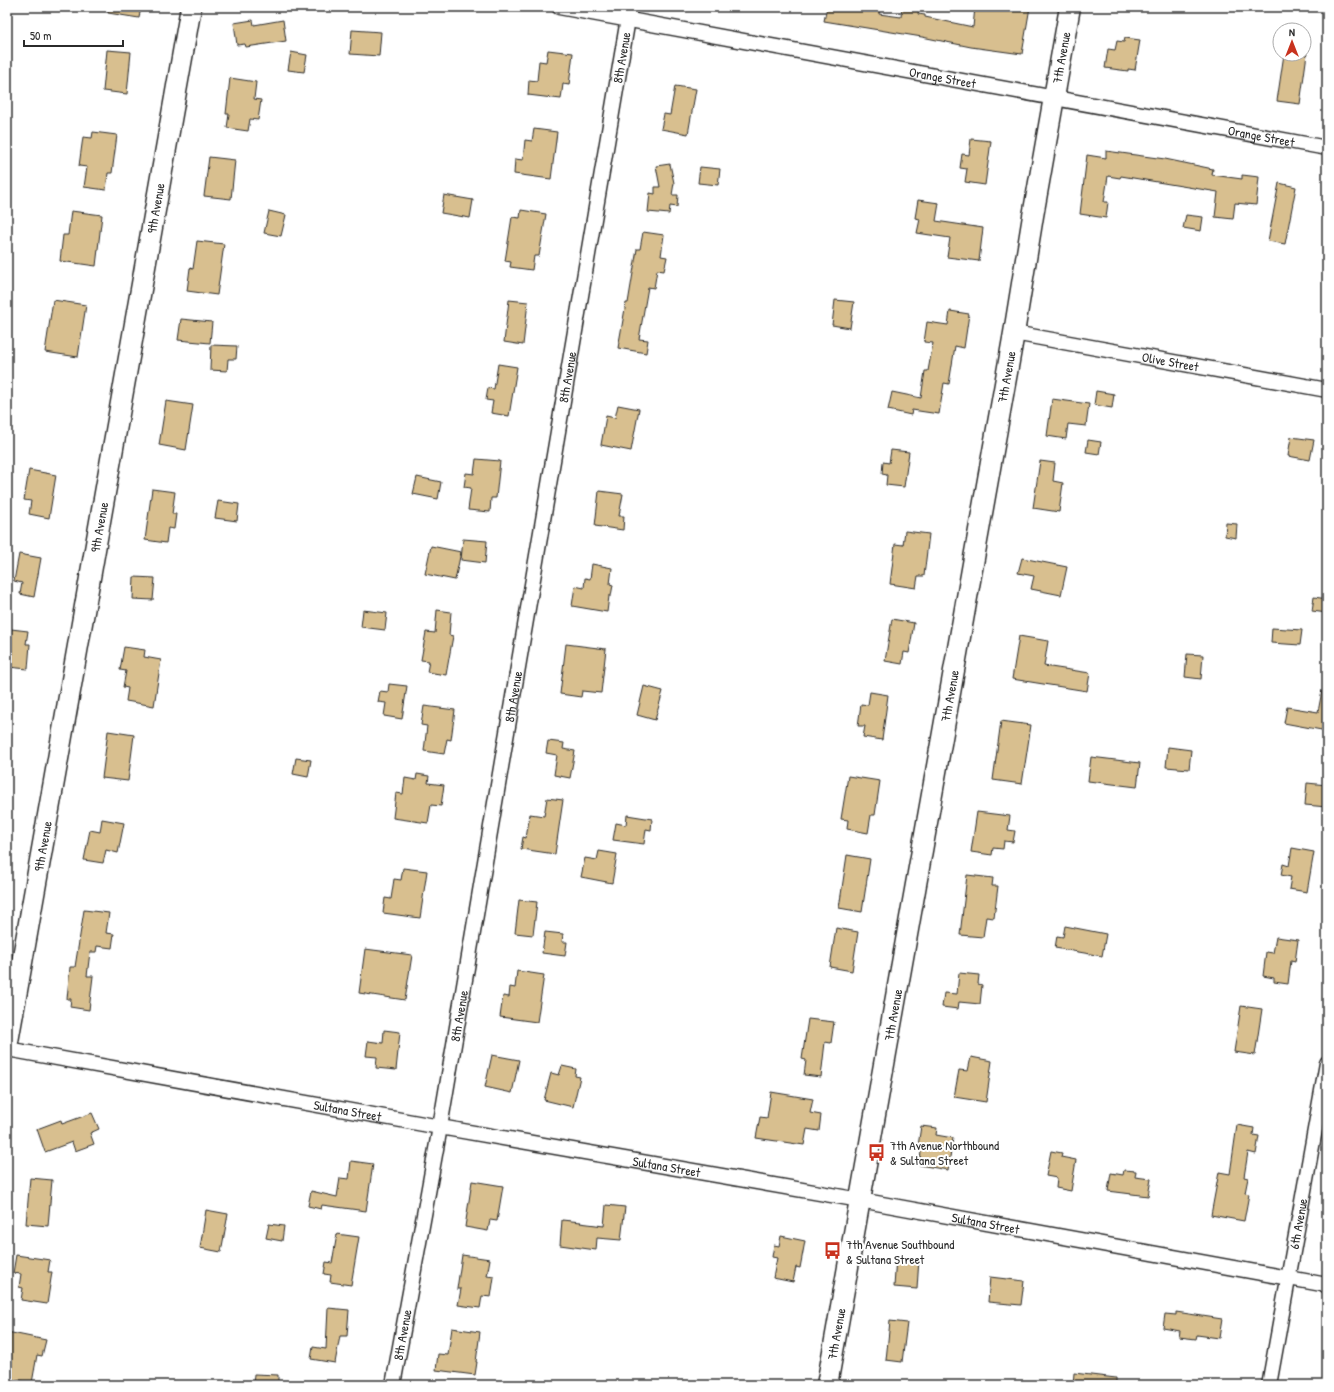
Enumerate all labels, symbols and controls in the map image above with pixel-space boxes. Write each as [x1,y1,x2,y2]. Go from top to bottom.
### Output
scale bar [24,22,123,48]
north arrow [1272,22,1312,62]
text: N [1289,25,1295,39]
text: 50 m [30,27,51,44]
street label: 7th Avenue [1048,30,1074,85]
street label: 8th Avenue [608,31,635,84]
street label: Orange Street [908,62,978,92]
street label: Orange Street [1226,121,1297,151]
street label: 9th Avenue [142,181,169,235]
street label: Olive Street [1141,347,1201,376]
street label: 7th Avenue [993,349,1020,404]
street label: 8th Avenue [554,350,580,404]
street label: 9th Avenue [86,501,112,554]
street label: 7th Avenue [936,668,963,723]
street label: 8th Avenue [500,669,526,723]
street label: 9th Avenue [29,820,56,873]
street label: 7th Avenue [879,987,906,1042]
street label: 8th Avenue [446,989,472,1043]
street label: Sultana Street [312,1095,383,1125]
place label: 7th Avenue Northbound & Sultana Street [890,1136,999,1169]
bus stop icon: 7th Avenue Northbound & Sultana Street [867,1142,887,1162]
street label: Sultana Street [631,1152,702,1181]
street label: 6th Avenue [1285,1197,1311,1250]
street label: Sultana Street [950,1208,1022,1238]
place label: 7th Avenue Southbound & Sultana Street [846,1235,954,1268]
bus stop icon: 7th Avenue Southbound & Sultana Street [823,1241,843,1261]
street label: 7th Avenue [823,1306,850,1361]
street label: 8th Avenue [389,1308,416,1362]

